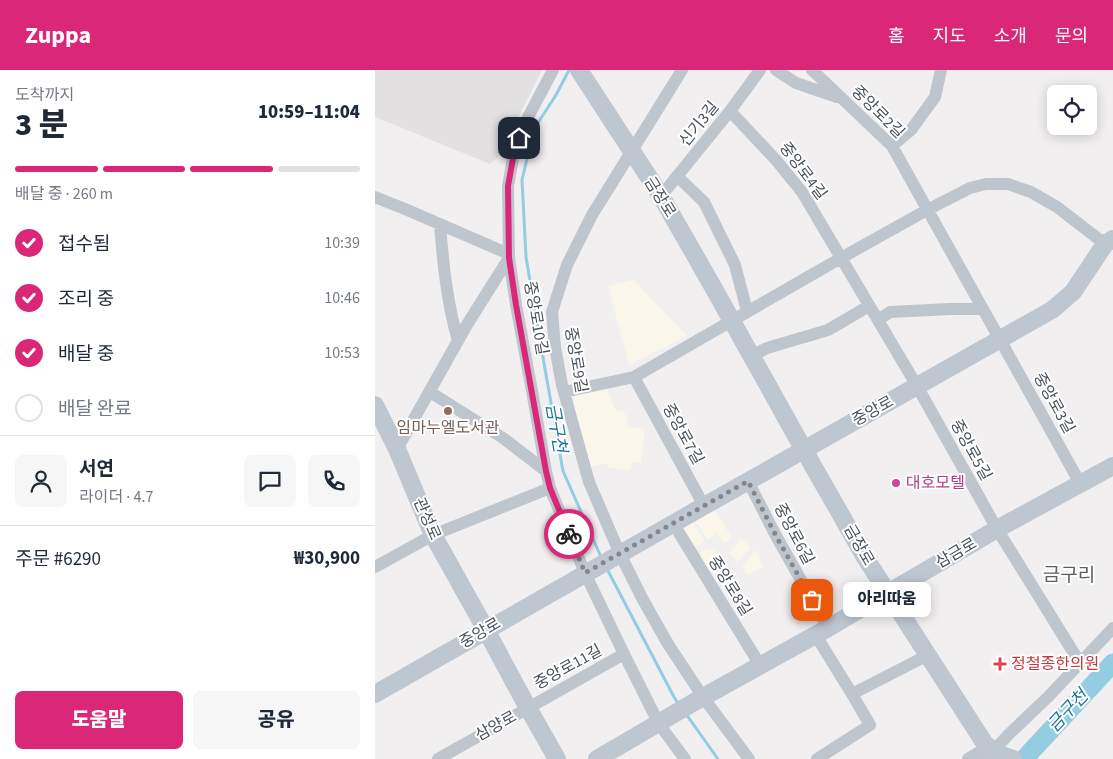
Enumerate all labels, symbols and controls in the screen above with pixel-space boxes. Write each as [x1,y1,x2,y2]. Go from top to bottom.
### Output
text: Zuppa [25,18,91,53]
text: 홈 [888,24,905,49]
text: 지도 [933,24,966,49]
text: 소개 [994,24,1027,49]
text: 문의 [1055,24,1088,49]
street label: 중앙로2길 [847,81,909,143]
text: 도착까지 [15,84,74,106]
map controls [1047,85,1097,135]
button: locate [1047,85,1097,135]
street label: 신기3길 [674,97,724,151]
text: 10:59–11:04 [258,99,360,126]
text: 3 분 [15,102,68,148]
pin [498,117,540,159]
icon: home [505,124,533,152]
street label: 중앙로4길 [774,138,832,204]
street label: 금장로 [639,172,681,222]
text: 배달 중 · 260 m [15,183,113,205]
icon: check [15,229,43,257]
text: 접수됨 [58,231,110,258]
text: 10:39 [324,232,360,254]
street label: 중앙로10길 [519,279,553,357]
icon: check [15,284,43,312]
text: 조리 중 [58,286,114,313]
text: 10:46 [324,287,360,309]
street label: 중앙로9길 [559,325,593,395]
icon: check [15,339,43,367]
text: 배달 중 [58,341,114,368]
text: 10:53 [324,342,360,364]
street label: 중앙로3길 [1028,368,1080,438]
street label: 중앙로 [848,391,898,431]
text: 배달 완료 [58,396,132,423]
street label: 중앙로7길 [657,399,709,469]
water label: 금구천 [539,401,573,457]
marker: 임마누엘도서관 [442,405,454,417]
street label: 중앙로5길 [945,415,997,485]
place label: 임마누엘도서관 [396,417,500,439]
button: person [15,455,67,507]
button: chat [244,455,296,507]
button: phone [308,455,360,507]
text: 서연 [79,456,114,483]
place label: 대호모텔 [906,472,965,494]
marker: 대호모텔 [890,477,902,489]
text: 라이더 · 4.7 [79,486,153,508]
street label: 관성로 [408,494,446,544]
street label: 중앙로6길 [769,499,819,569]
courier [544,509,594,559]
icon: bike [555,520,583,548]
street label: 금장로 [838,520,880,570]
street label: 삼금로 [931,532,981,574]
text: ₩30,900 [294,545,360,572]
text: 주문 #6290 [15,546,101,573]
street label: 중앙로8길 [703,552,757,620]
district label: 금구리 [1043,562,1095,589]
pin [791,579,833,621]
callout: 아리따움 [842,582,929,618]
icon: bag [798,586,826,614]
text: 아리따움 [858,588,916,610]
street label: 중앙로 [455,612,505,654]
street label: 중앙로11길 [530,639,606,695]
place label: 정철종한의원 [1011,653,1099,675]
marker: 정철종한의원 [993,657,1007,671]
water label: 금구천 [1042,683,1096,738]
button: 도움말 [15,691,183,749]
button: 공유 [193,691,360,749]
street label: 삼양로 [471,706,521,746]

